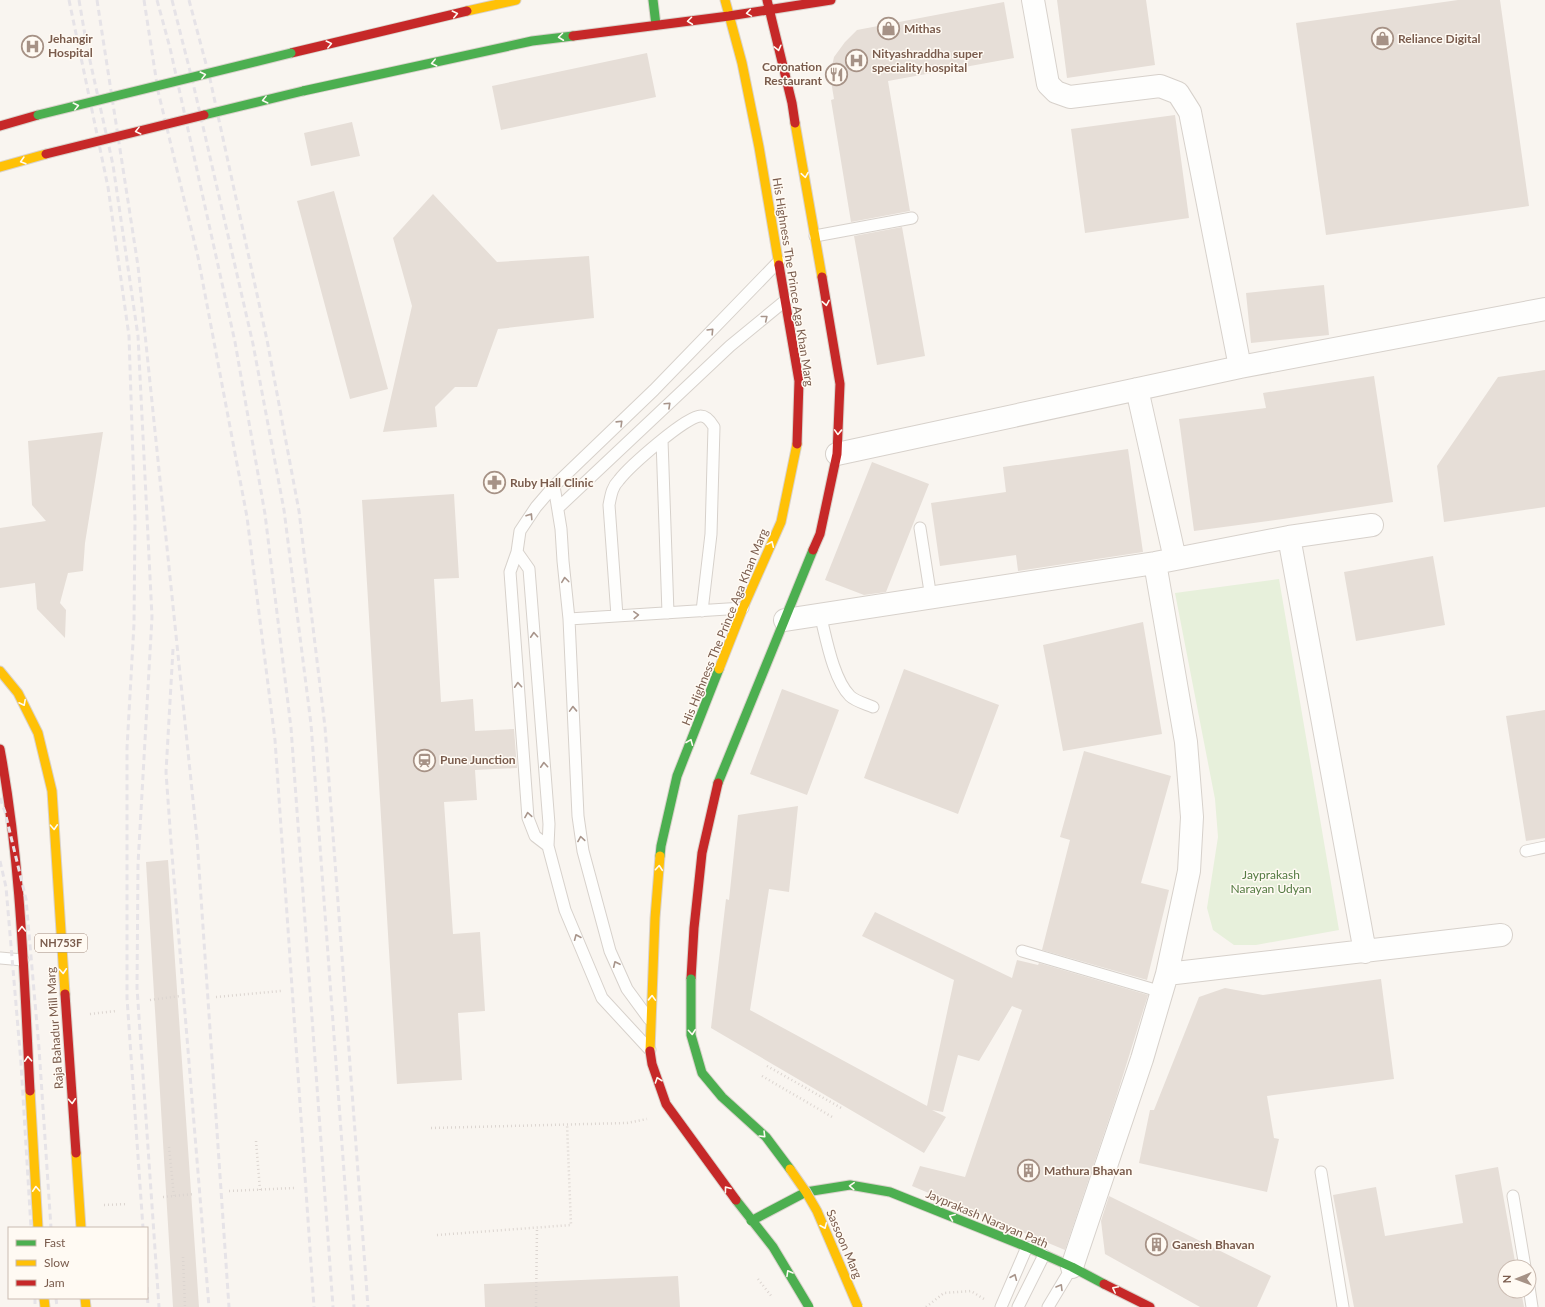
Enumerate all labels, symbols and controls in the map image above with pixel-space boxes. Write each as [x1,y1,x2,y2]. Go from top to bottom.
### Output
one-way arrow [746,8,752,17]
one-way arrow [452,11,458,19]
one-way arrow [687,16,693,25]
shop icon: Mithas [876,16,902,42]
place label: Mithas [904,21,941,36]
shop icon: Reliance Digital [1369,26,1395,52]
place label: Jehangir Hospital [48,31,93,60]
place label: Reliance Digital [1398,31,1481,46]
hospital icon: Jehangir Hospital [19,33,45,59]
one-way arrow [558,33,564,42]
one-way arrow [325,40,332,49]
one-way arrow [774,44,782,51]
place label: Nityashraddha super speciality hospital [872,46,983,75]
hospital icon: Nityashraddha super speciality hospital [844,48,870,74]
one-way arrow [431,59,437,67]
place label: Coronation Restaurant [762,59,823,88]
restaurant icon: Coronation Restaurant [824,61,850,87]
one-way arrow [199,71,206,79]
one-way arrow [262,96,268,104]
one-way arrow [73,102,80,110]
one-way arrow [135,127,142,135]
one-way arrow [20,156,26,164]
one-way arrow [800,172,808,178]
street label: His Highness The Prince Aga Khan Marg [770,176,817,387]
one-way arrow [821,300,830,306]
one-way arrow [760,316,767,323]
one-way arrow [706,328,714,336]
one-way arrow [663,402,671,410]
one-way arrow [615,420,623,428]
one-way arrow [834,429,842,435]
pharmacy icon: Ruby Hall Clinic [482,470,508,496]
place label: Ruby Hall Clinic [510,475,594,490]
one-way arrow [525,514,532,521]
street label: His Highness The Prince Aga Khan Marg [678,526,771,728]
one-way arrow [766,541,774,549]
one-way arrow [561,577,570,583]
one-way arrow [633,611,639,620]
one-way arrow [530,632,539,638]
one-way arrow [514,682,523,688]
one-way arrow [18,698,25,706]
one-way arrow [569,706,577,712]
one-way arrow [686,739,694,746]
station icon: Pune Junction [411,747,437,773]
place label: Pune Junction [440,752,516,767]
one-way arrow [540,762,549,768]
one-way arrow [524,811,533,818]
one-way arrow [50,824,58,830]
one-way arrow [577,836,586,842]
one-way arrow [655,865,664,871]
park label: Jayprakash Narayan Udyan [1231,867,1311,896]
one-way arrow [18,926,26,932]
road number: NH753F [35,934,87,952]
one-way arrow [574,934,582,942]
one-way arrow [613,961,621,968]
street label: Raja Bahadur Mill Marg [43,967,66,1090]
one-way arrow [58,968,67,974]
one-way arrow [647,995,656,1001]
one-way arrow [687,1029,696,1035]
one-way arrow [24,1056,33,1062]
one-way arrow [654,1077,662,1084]
one-way arrow [67,1098,76,1104]
one-way arrow [759,1130,766,1138]
building icon: Mathura Bhavan [1016,1158,1042,1184]
place label: Mathura Bhavan [1044,1163,1132,1178]
one-way arrow [849,1182,855,1191]
one-way arrow [31,1186,40,1192]
street label: Jayprakash Narayan Path [924,1186,1051,1251]
one-way arrow [725,1187,732,1194]
street label: Sassoon Marg [823,1207,866,1281]
one-way arrow [948,1213,955,1221]
one-way arrow [819,1222,827,1230]
legend [8,1227,148,1299]
building icon: Ganesh Bhavan [1143,1232,1169,1258]
text: Fast [44,1235,66,1250]
place label: Ganesh Bhavan [1172,1237,1255,1252]
text: Slow [44,1255,70,1270]
north arrow [1497,1259,1537,1299]
one-way arrow [786,1270,794,1277]
one-way arrow [1009,1273,1017,1281]
text: Jam [44,1275,65,1290]
text: N [1500,1275,1513,1284]
one-way arrow [1056,1284,1063,1291]
one-way arrow [1112,1287,1119,1294]

